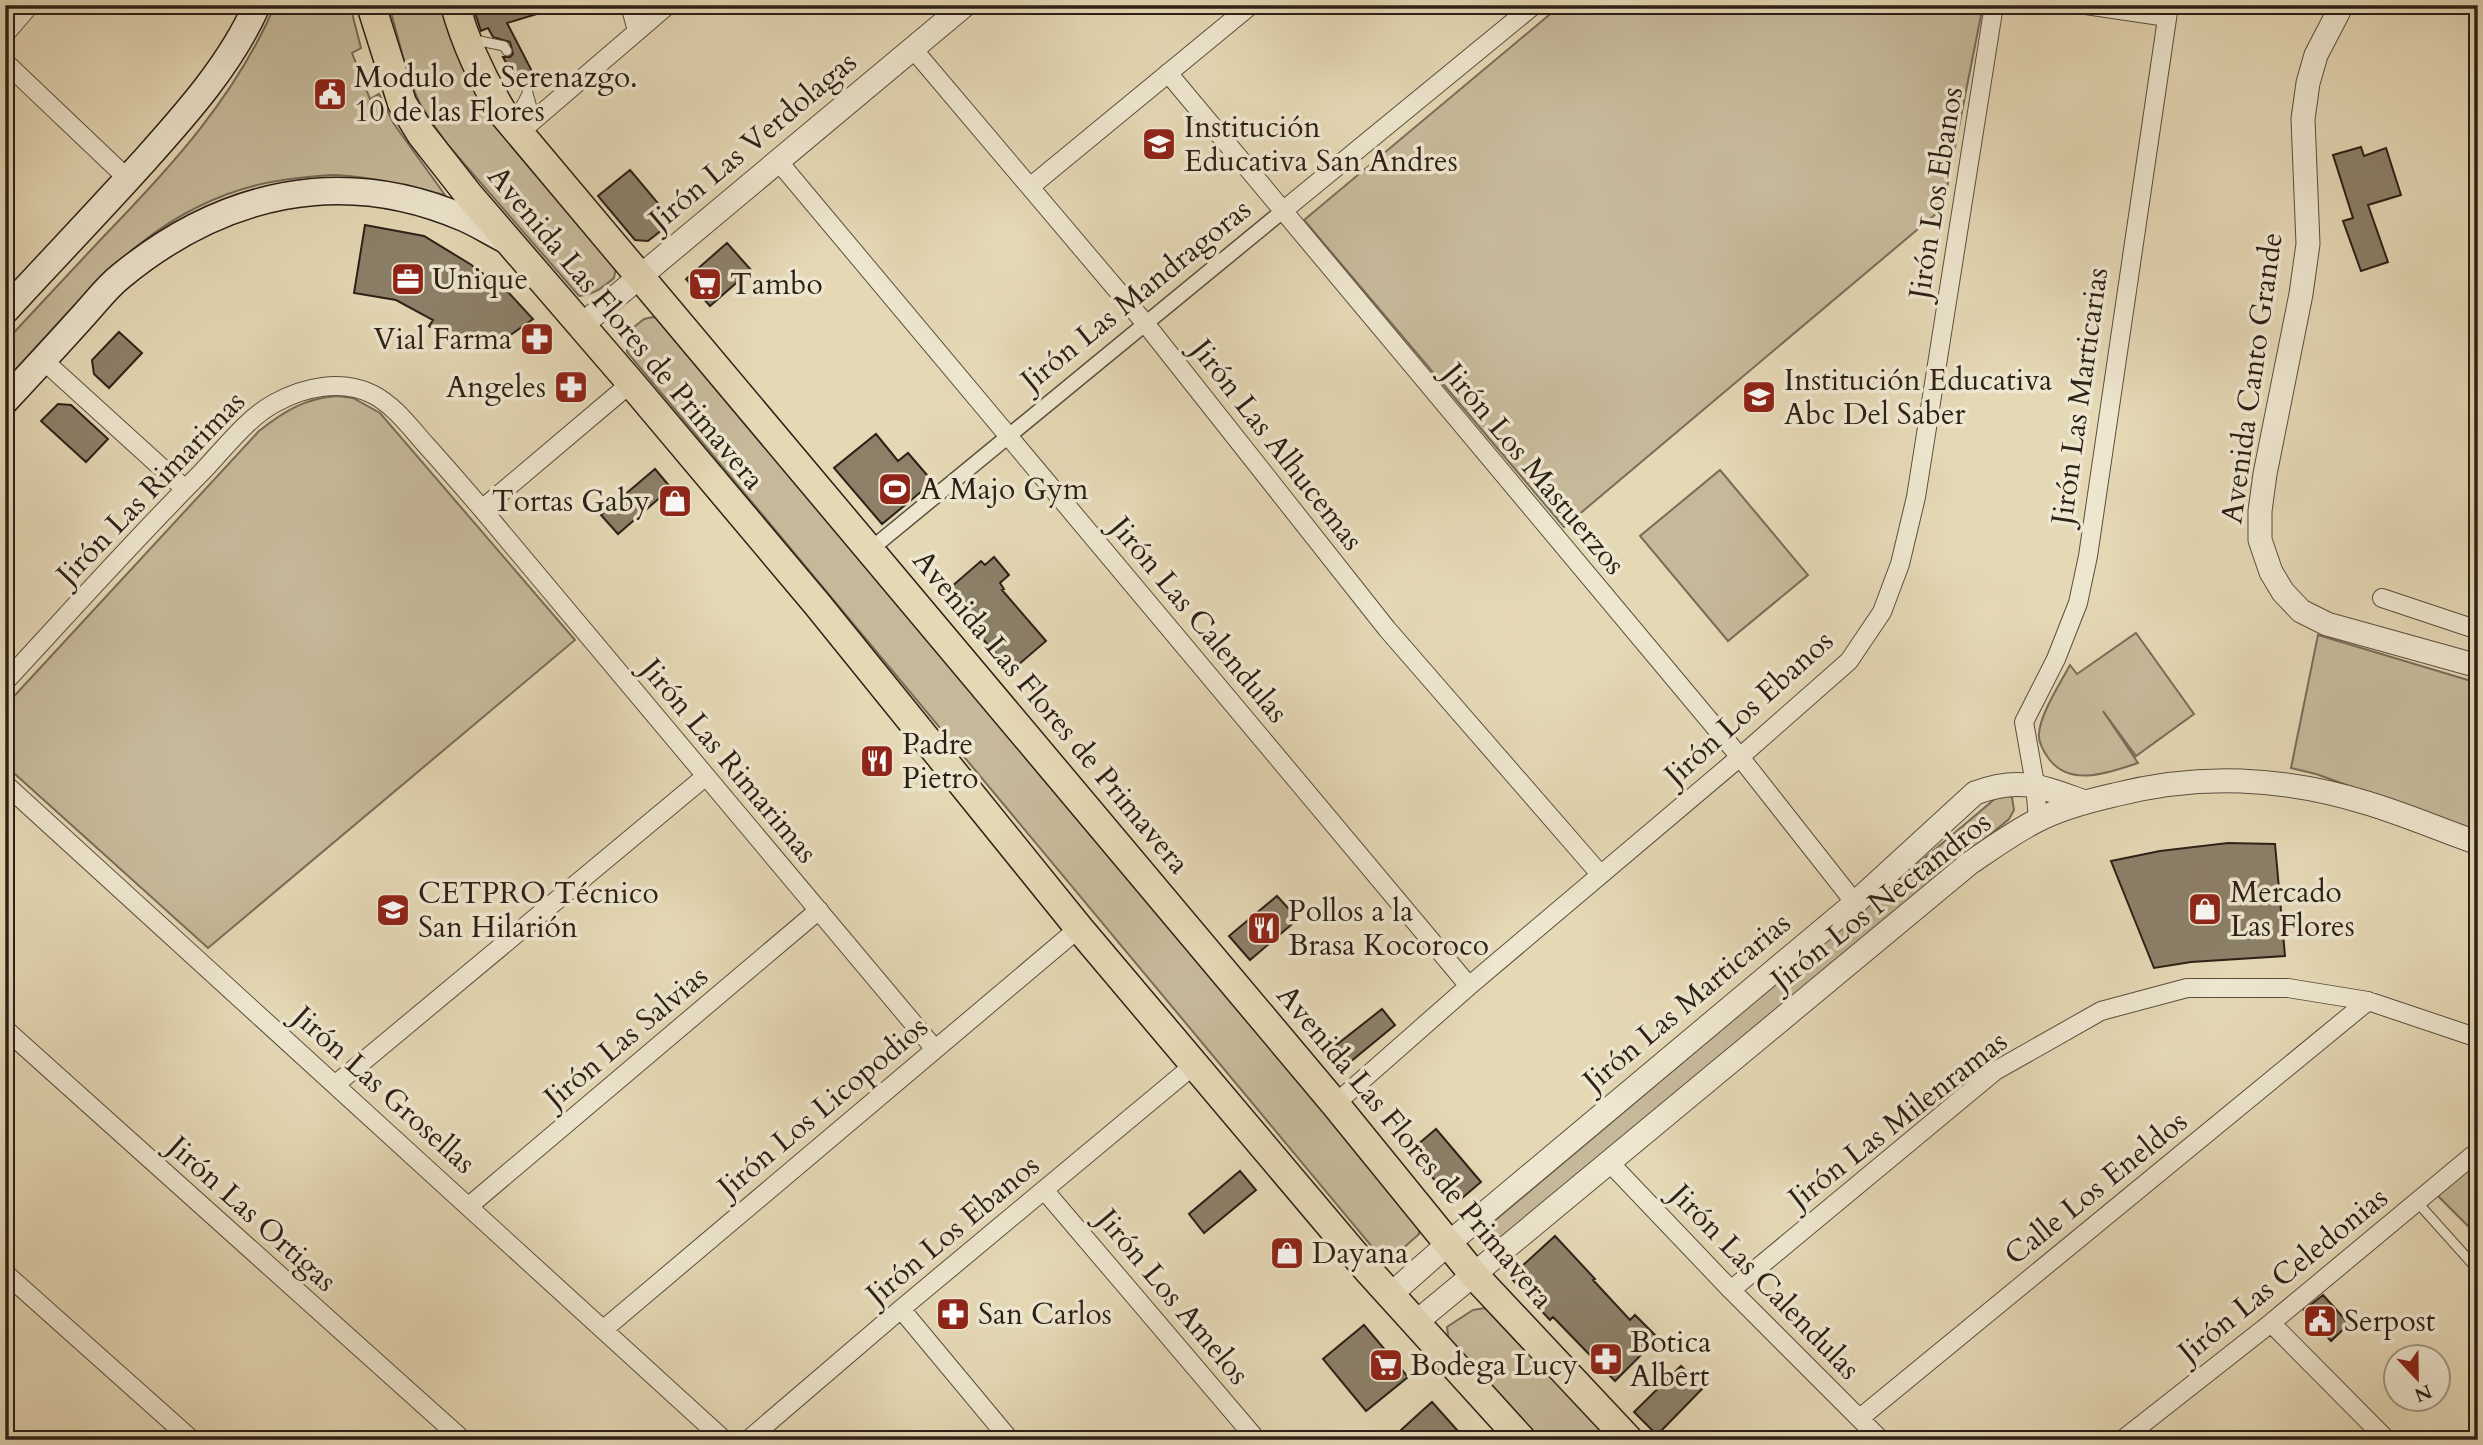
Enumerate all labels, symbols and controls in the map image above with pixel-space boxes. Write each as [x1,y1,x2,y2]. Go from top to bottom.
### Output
street label: Jirón Las Verdolagas [637,42,865,243]
place label: Modulo de Serenazgo. 10 de las Flores [354,57,638,132]
public building icon: Modulo de Serenazgo. 10 de las Flores [311,75,349,113]
street label: Jirón Los Ebanos [1898,84,1973,306]
place label: Institución Educativa San Andres [1184,107,1458,182]
school or university icon: Institución Educativa San Andres [1140,125,1178,163]
street label: Avenida Las Flores de Primavera [478,157,774,499]
street label: Jirón Las Mandragoras [1009,189,1260,403]
street label: Avenida Canto Grande [2211,230,2293,526]
place label: Unique [432,259,528,300]
office icon: Unique [389,260,427,298]
place label: Tambo [730,264,823,305]
supermarket icon: Tambo [686,265,724,303]
street label: Jirón Las Marticarias [2041,265,2118,531]
place label: Vial Farma [374,319,512,360]
pharmacy icon: Vial Farma [518,320,556,358]
street label: Jirón Las Alhucemas [1179,328,1372,559]
street label: Jirón Los Mastuerzos [1431,351,1635,584]
place label: Institución Educativa Abc Del Saber [1784,360,2052,435]
place label: Angeles [446,367,546,408]
pharmacy icon: Angeles [552,368,590,406]
school or university icon: Institución Educativa Abc Del Saber [1740,378,1778,416]
street label: Jirón Las Rimarimas [45,382,254,597]
place label: A Majo Gym [920,469,1089,510]
sports icon: A Majo Gym [876,470,914,508]
place label: Tortas Gaby [492,481,650,522]
shop icon: Tortas Gaby [656,482,694,520]
street label: Jirón Las Calendulas [1098,505,1297,732]
street label: Avenida Las Flores de Primavera [903,541,1199,883]
street label: Jirón Los Ebanos [1653,621,1842,798]
street label: Jirón Las Rimarimas [629,647,827,872]
place label: Padre Pietro [902,724,978,799]
restaurant icon: Padre Pietro [858,742,896,780]
street label: Jirón Los Nectandros [1759,802,2000,1002]
place label: Mercado Las Flores [2230,872,2355,947]
place label: CETPRO Técnico San Hilarión [418,873,659,948]
shop icon: Mercado Las Flores [2186,890,2224,928]
school or university icon: CETPRO Técnico San Hilarión [374,891,412,929]
place label: Pollos a la Brasa Kocoroco [1288,891,1489,966]
street label: Jirón Las Marticarias [1571,903,1799,1104]
restaurant icon: Pollos a la Brasa Kocoroco [1245,909,1283,947]
street label: Jirón Las Salvias [532,956,717,1120]
street label: Avenida Las Flores de Primavera [1267,976,1563,1318]
street label: Jirón Las Grosellas [281,994,484,1183]
street label: Jirón Los Licopodios [706,1007,937,1210]
street label: Jirón Las Milenramas [1777,1022,2016,1221]
street label: Calle Los Eneldos [1996,1101,2196,1275]
street label: Jirón Las Ortigas [156,1124,345,1301]
street label: Jirón Los Ebanos [855,1145,1048,1317]
street label: Jirón Las Calendulas [1658,1172,1869,1389]
street label: Jirón Las Celedonias [2167,1178,2396,1375]
street label: Jirón Los Amelos [1085,1197,1259,1393]
place label: Dayana [1312,1233,1408,1274]
shop icon: Dayana [1268,1234,1306,1272]
place label: San Carlos [978,1294,1112,1335]
pharmacy icon: San Carlos [934,1295,972,1333]
place label: Serpost [2344,1301,2436,1342]
public building icon: Serpost [2301,1302,2339,1340]
place label: Botica Albert [1630,1322,1711,1397]
pharmacy icon: Botica Albert [1587,1340,1625,1378]
north arrow [2382,1344,2452,1414]
place label: Bodega Lucy [1410,1345,1578,1386]
supermarket icon: Bodega Lucy [1367,1346,1405,1384]
text: N [2410,1378,2436,1408]

